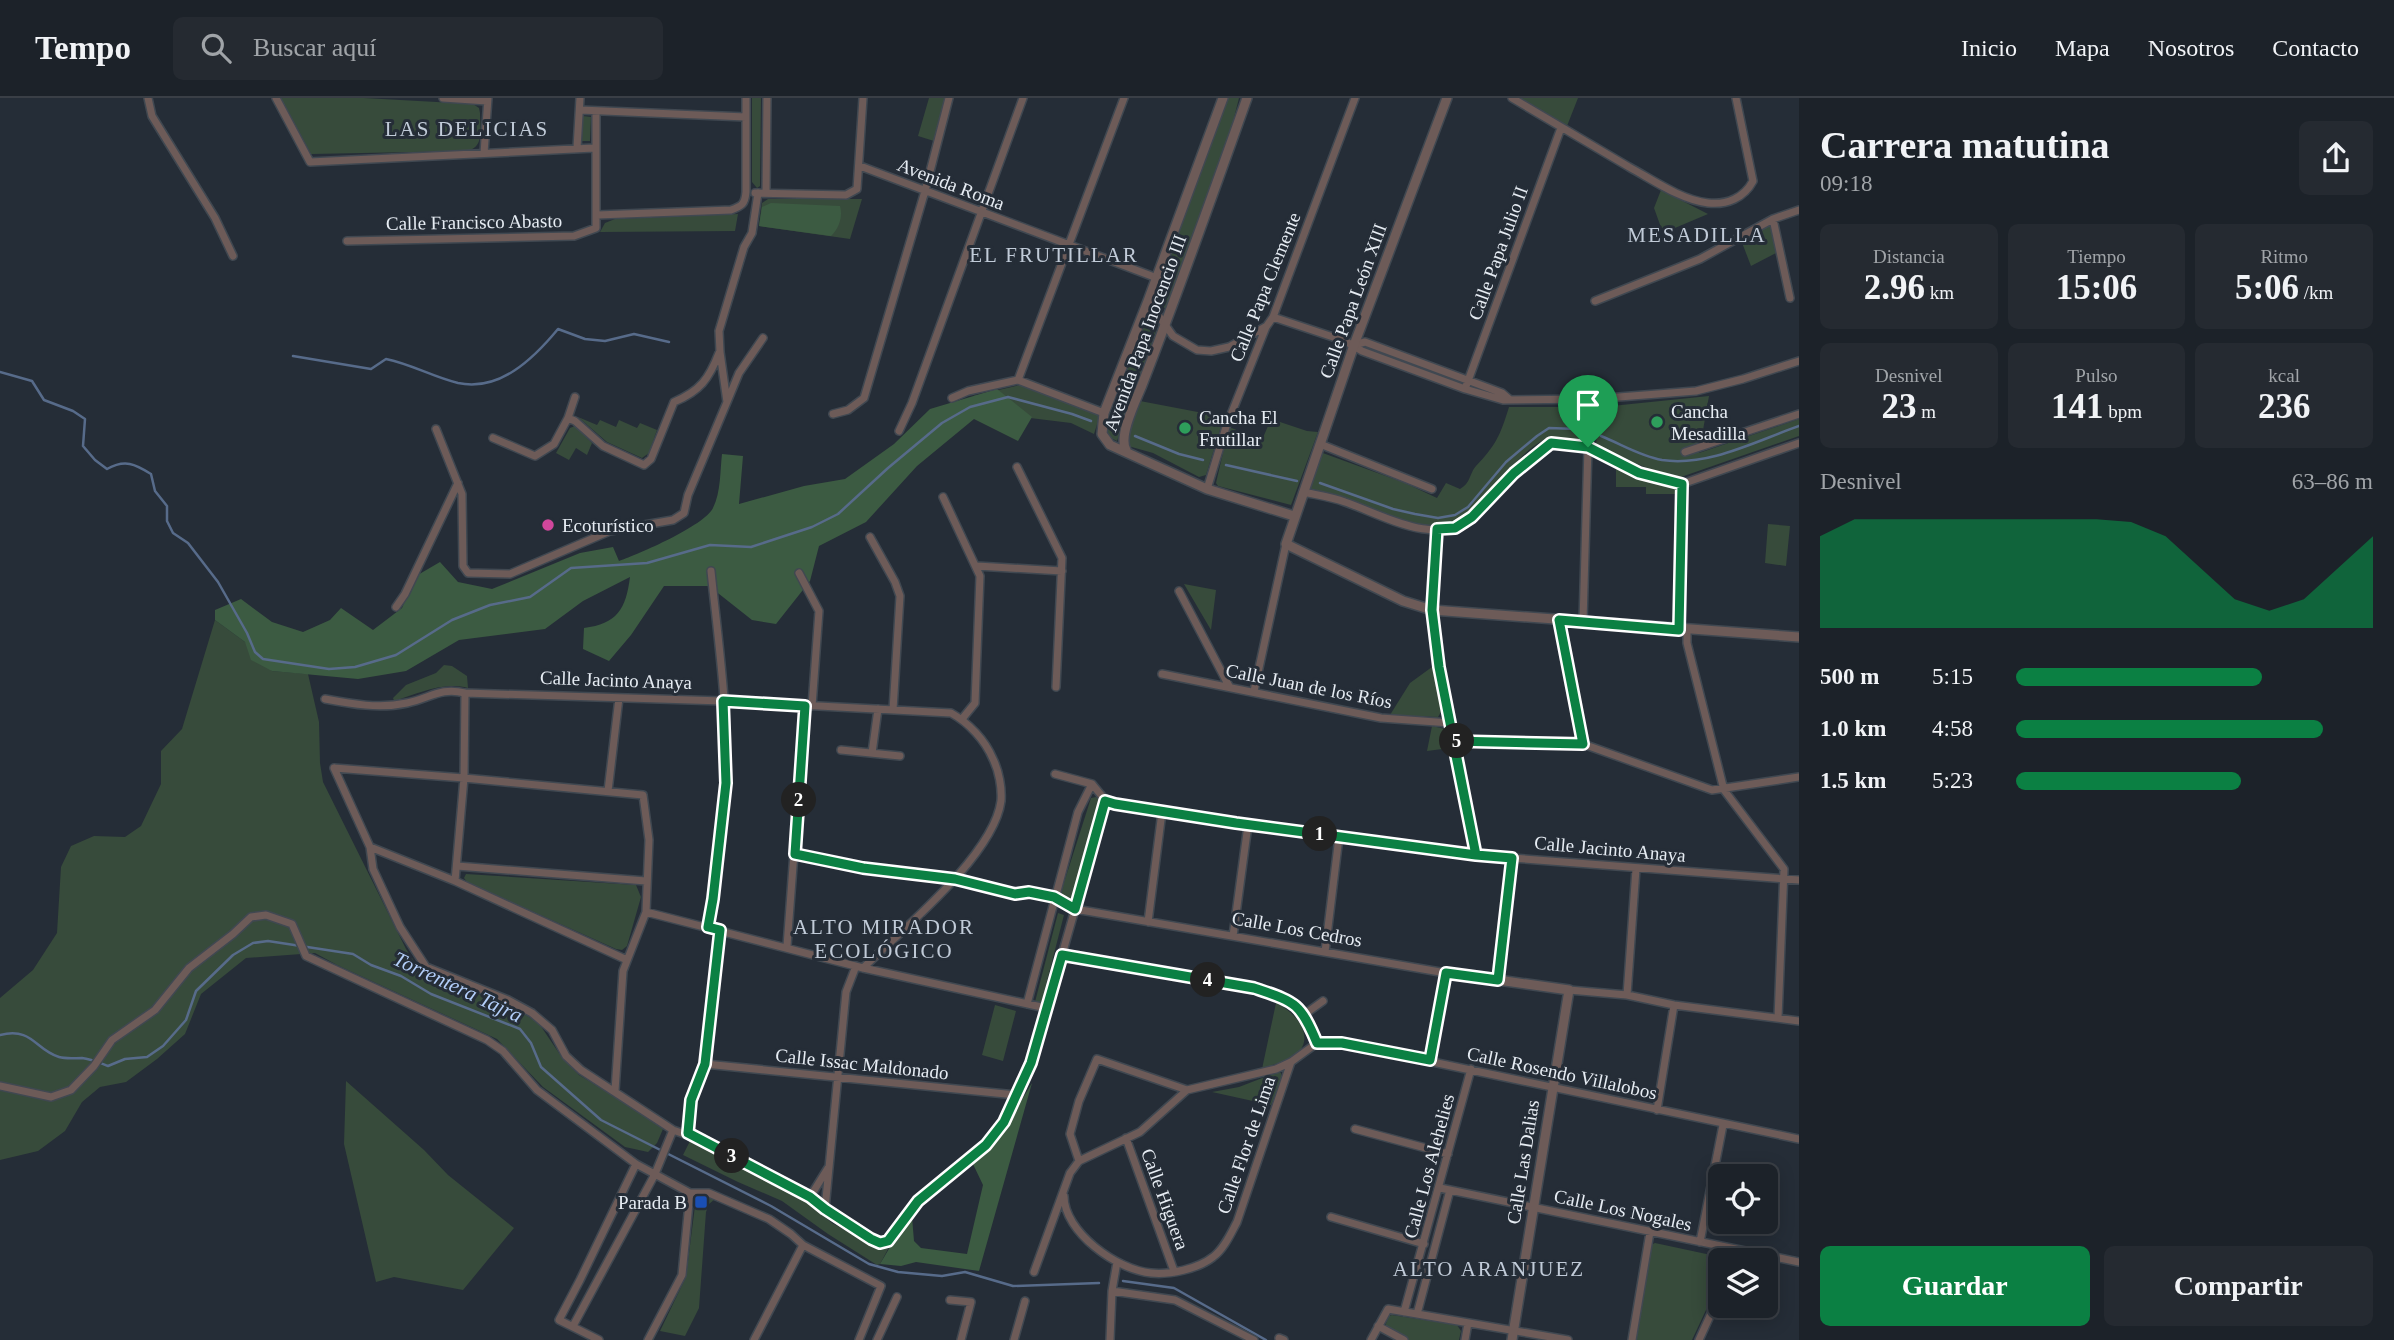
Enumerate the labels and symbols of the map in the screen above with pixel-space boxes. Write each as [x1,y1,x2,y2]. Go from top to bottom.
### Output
district label: LAS DELICIAS [385,117,549,141]
street label: Avenida Roma [894,154,1008,214]
street label: Calle Papa Julio II [1464,183,1532,323]
street label: Calle Papa Clemente [1225,209,1305,365]
street label: Calle Francisco Abasto [386,210,562,234]
street label: Calle Papa León XIII [1315,221,1391,381]
district label: MESADILLA [1627,223,1767,247]
street label: Avenida Papa Inocencio III [1100,232,1190,434]
district label: EL FRUTILLAR [969,243,1139,267]
pin [1558,375,1618,447]
place label: Cancha Mesadilla [1671,401,1746,444]
place label: Cancha El Frutillar [1199,407,1278,450]
marker: Cancha Mesadilla [1649,414,1665,430]
marker: Cancha El Frutillar [1177,420,1193,436]
place label: Ecoturístico [562,515,654,536]
marker: Ecoturístico [540,517,556,533]
street label: Calle Juan de los Ríos [1224,660,1394,712]
street label: Calle Jacinto Anaya [540,667,693,693]
pin: 5 [1440,724,1474,758]
pin: 2 [782,782,816,818]
pin: 1 [1302,816,1338,852]
street label: Calle Jacinto Anaya [1533,832,1687,866]
street label: Calle Los Cedros [1230,907,1364,951]
district label: ALTO MIRADOR ECOLÓGICO [793,915,975,963]
water label: Torrentera Tajra [390,947,526,1027]
pin: 4 [1190,962,1226,998]
street label: Calle Rosendo Villalobos [1465,1043,1659,1103]
street label: Calle Issac Maldonado [774,1044,950,1084]
street label: Calle Flor de Lima [1213,1073,1280,1217]
street label: Calle Los Alehelies [1400,1091,1458,1241]
street label: Calle Las Dalias [1503,1098,1543,1226]
pin: 3 [714,1138,750,1174]
street label: Calle Higuera [1137,1146,1193,1253]
street label: Calle Los Nogales [1552,1185,1694,1235]
place label: Parada B [618,1192,687,1213]
marker: Parada B [693,1194,709,1210]
district label: ALTO ARANJUEZ [1393,1257,1585,1281]

